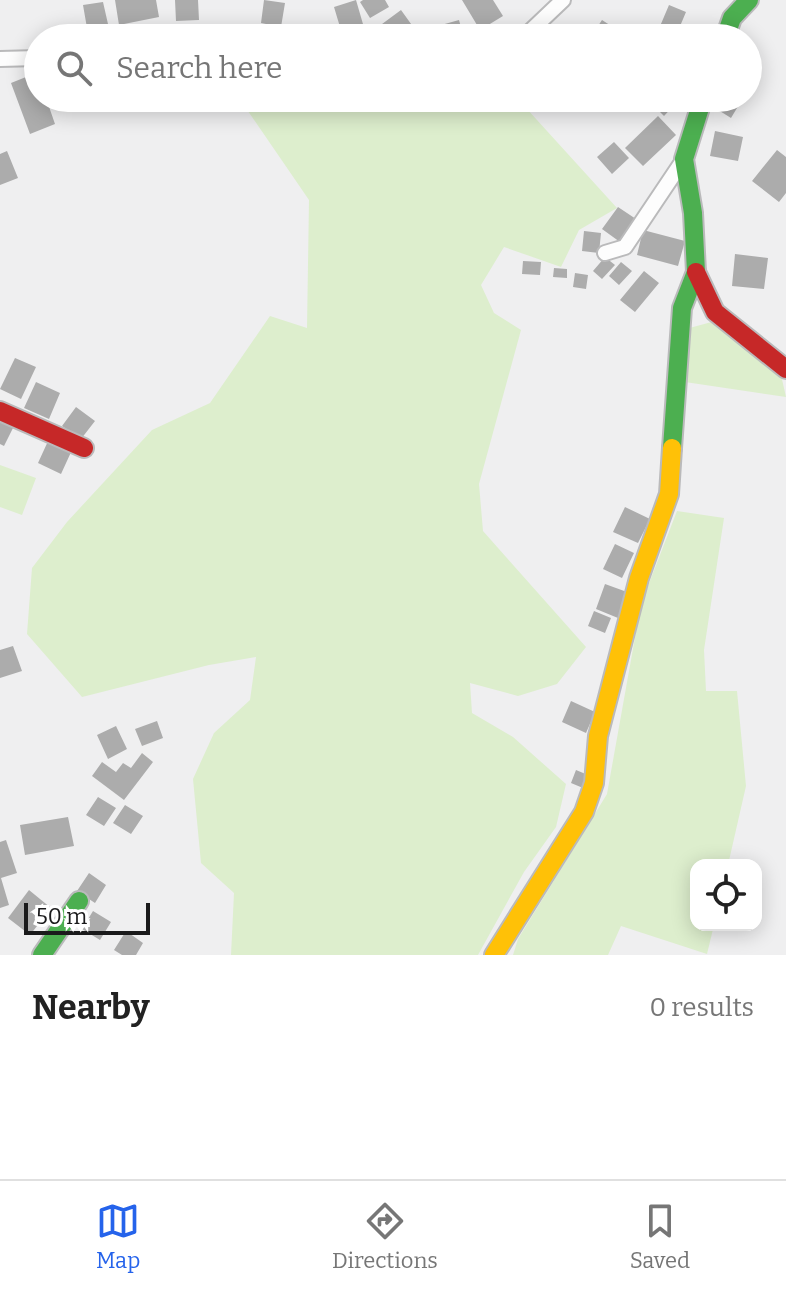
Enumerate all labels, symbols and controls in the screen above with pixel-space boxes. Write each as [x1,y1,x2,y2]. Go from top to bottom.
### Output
search box [24,24,762,112]
icon: search [52,46,96,90]
text: Search here [116,50,283,86]
map controls [690,859,762,931]
button: locate [690,859,762,931]
scale bar [24,899,150,935]
text: 50 m [36,903,87,930]
text: Nearby [32,987,150,1028]
text: 0 results [649,992,754,1023]
tab: Map [96,1199,140,1274]
tab: Directions [332,1199,438,1274]
tab: Saved [630,1199,690,1274]

